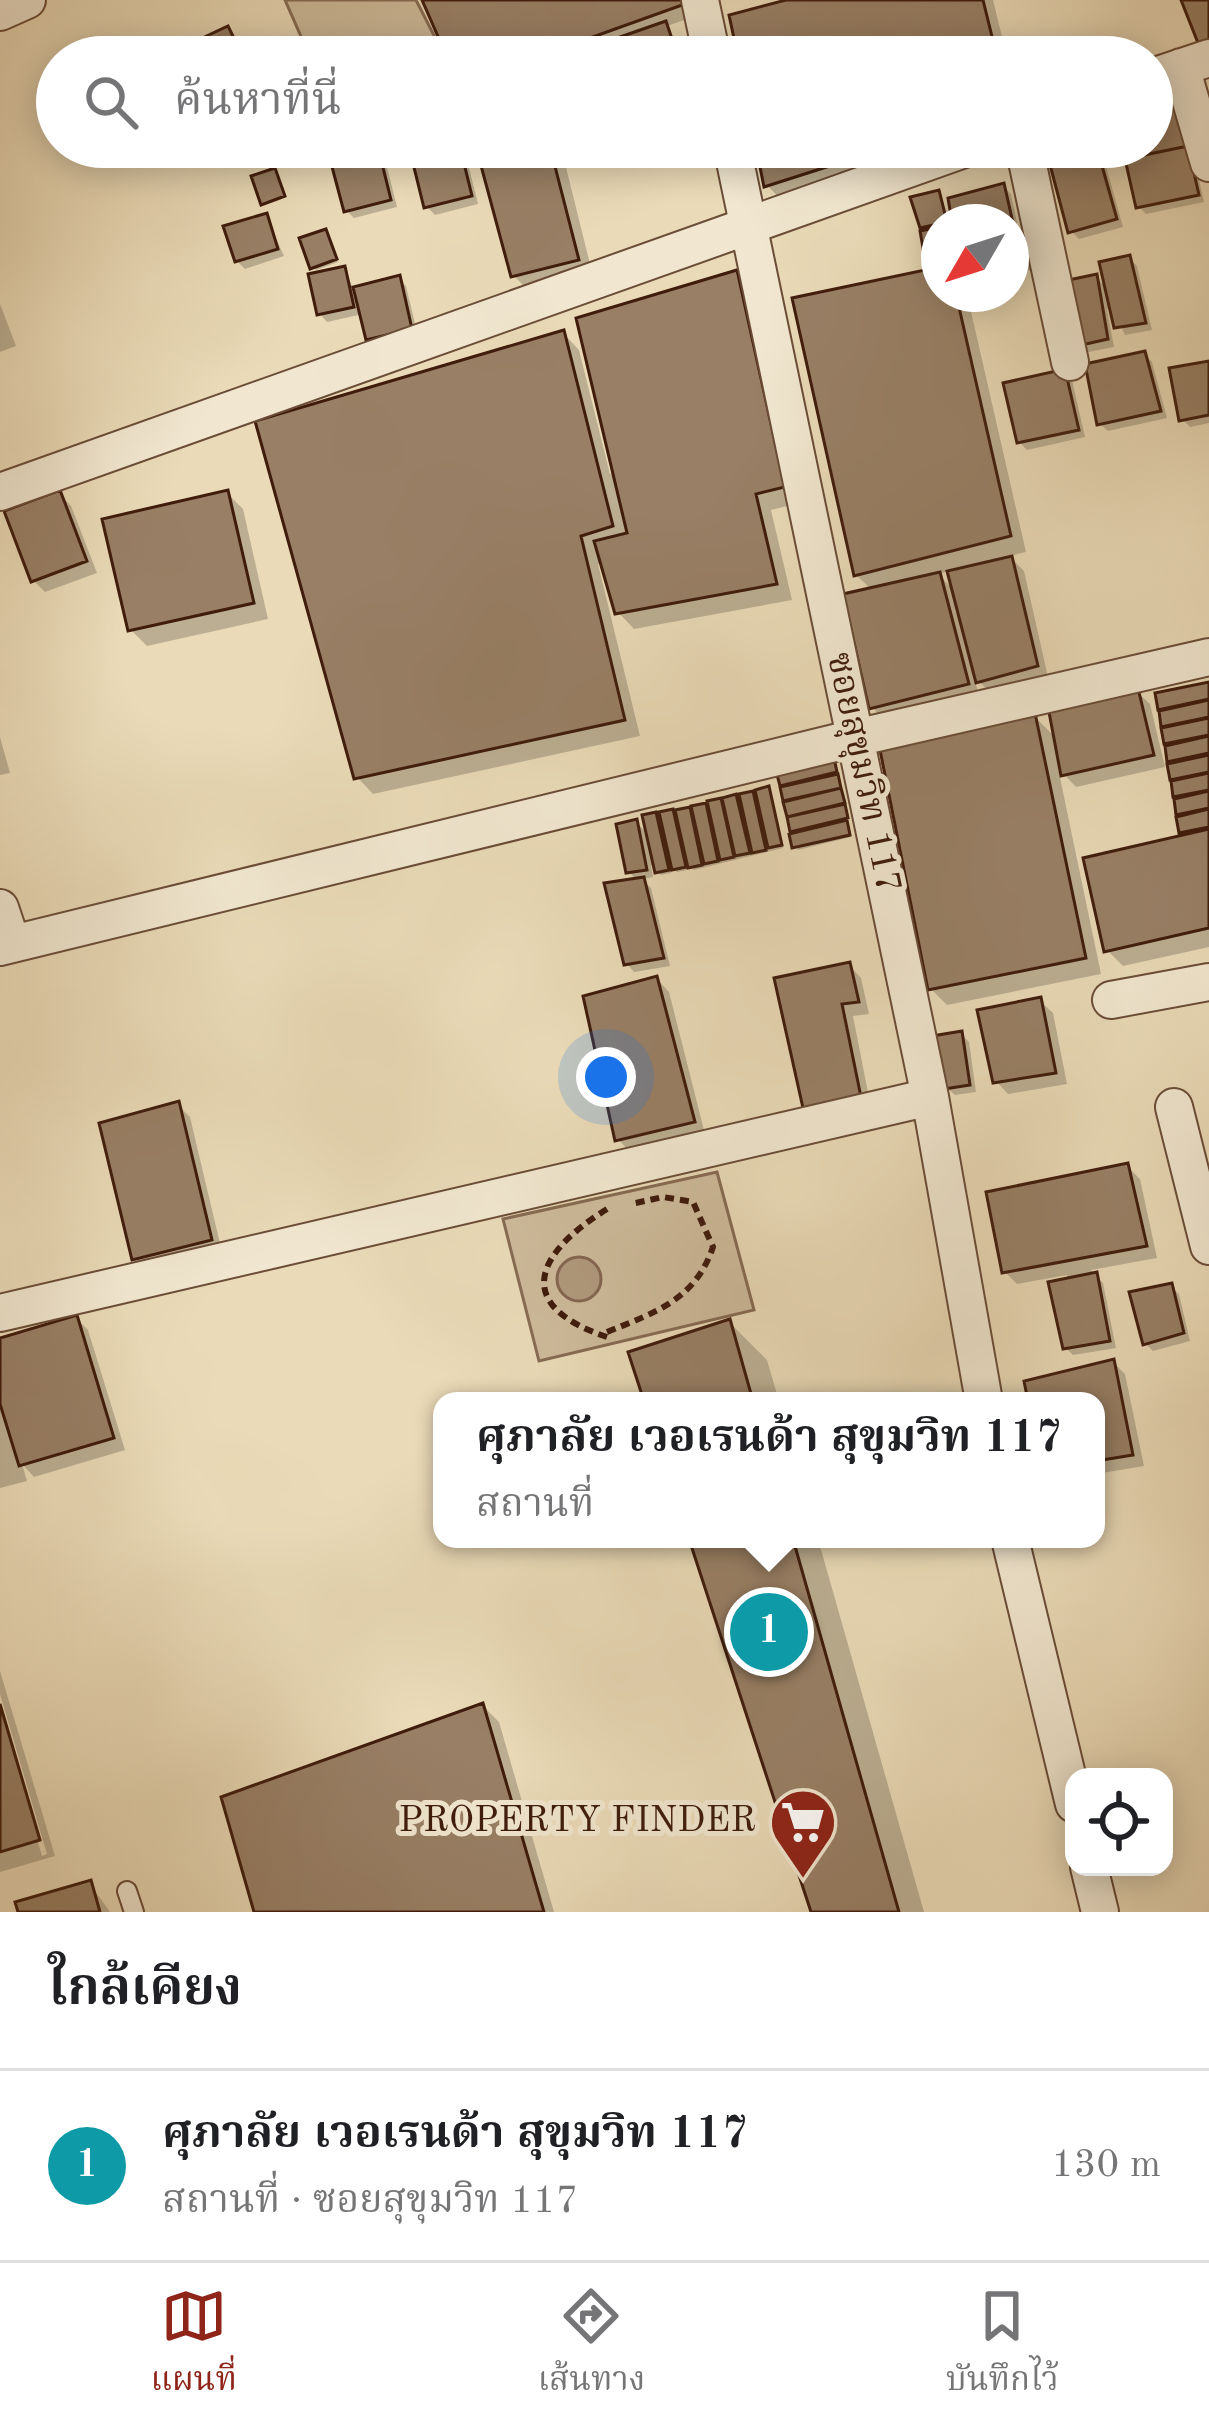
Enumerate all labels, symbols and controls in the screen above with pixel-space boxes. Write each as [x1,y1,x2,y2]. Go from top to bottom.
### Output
search box [36,36,1173,168]
icon: search [78,69,144,135]
text: ค้นหาที่นี่ [174,80,342,125]
north arrow [921,204,1029,312]
street label: ซอยสุขุมวิท 117 [817,649,907,897]
your location [576,1047,636,1107]
popup [433,1392,1105,1548]
text: ศุภาลัย เวอเรนด้า สุขุมวิท 117 [476,1417,1062,1462]
text: สถานที่ [476,1486,594,1525]
pin: 1 [730,1587,808,1677]
map controls [1065,1768,1173,1876]
button: locate [1065,1768,1173,1876]
supermarket icon: PROPERTY FINDER [768,1787,838,1881]
place label: PROPERTY FINDER [399,1804,756,1840]
text: ใกล้เคียง [48,1965,242,2016]
text: ศุภาลัย เวอเรนด้า สุขุมวิท 117 [162,2113,748,2158]
text: 1 [76,2146,98,2185]
text: 130 m [1051,2146,1161,2185]
text: สถานที่ · ซอยสุขุมวิท 117 [162,2182,578,2221]
tab: แผนที่ [150,2283,237,2408]
tab: เส้นทาง [538,2283,645,2408]
tab: บันทึกไว้ [946,2283,1059,2408]

